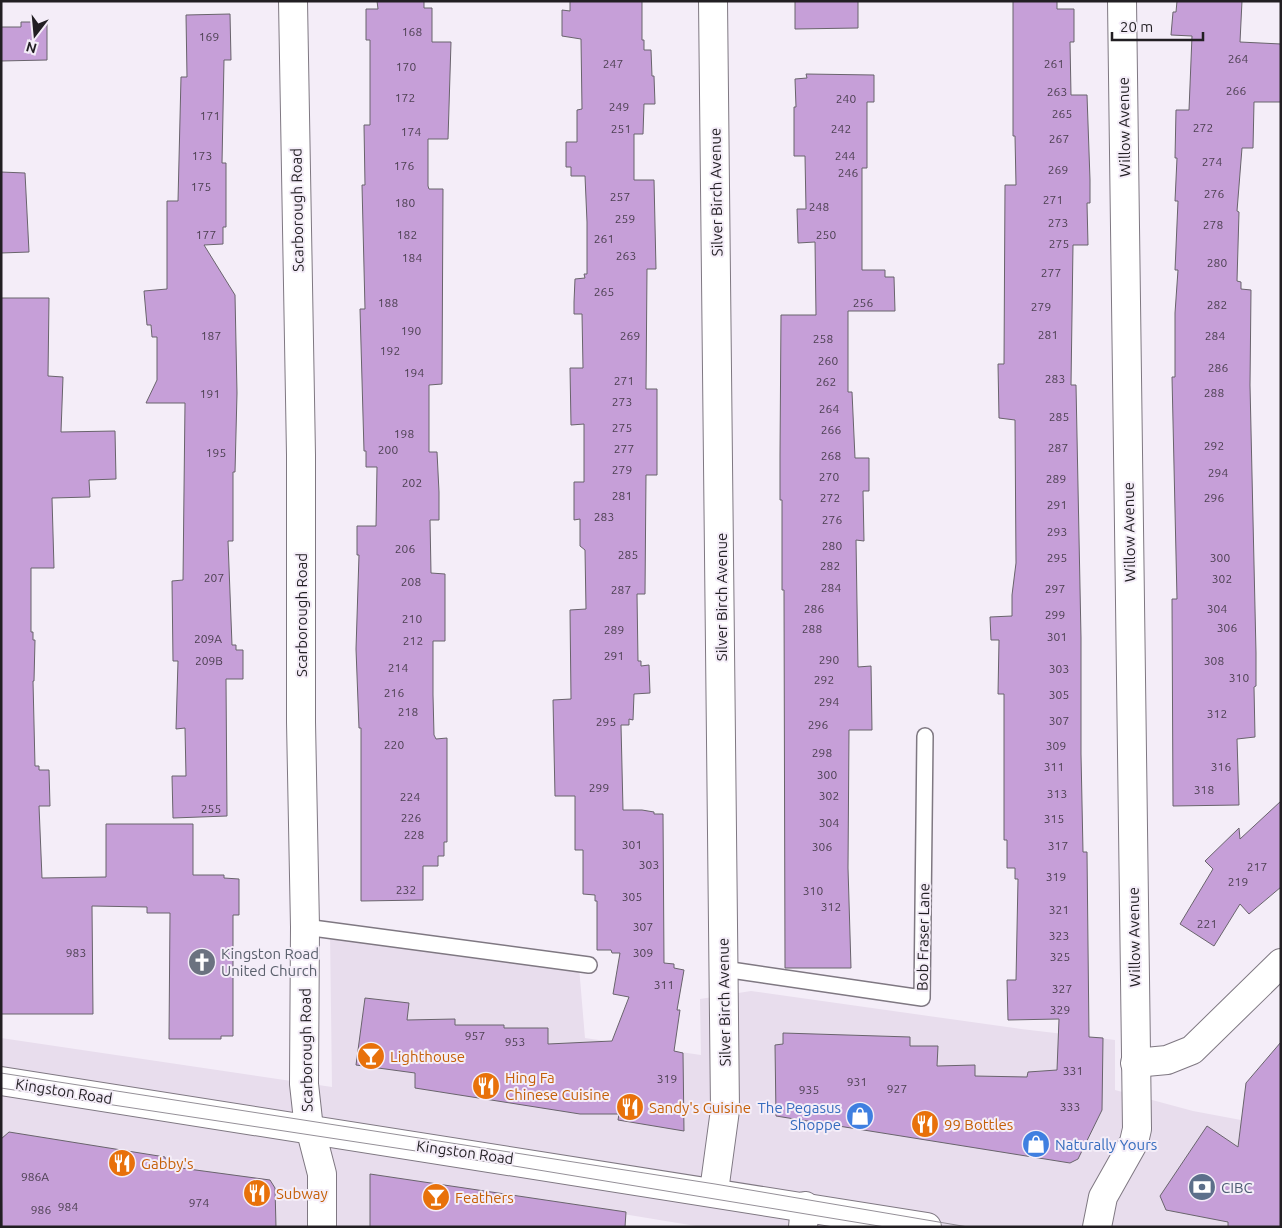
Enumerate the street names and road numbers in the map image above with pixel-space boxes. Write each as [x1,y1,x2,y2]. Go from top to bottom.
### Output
street label: Willow Avenue [1115,77,1133,177]
street label: Silver Birch Avenue [706,128,726,256]
street label: Scarborough Road [287,148,307,272]
street label: Willow Avenue [1120,482,1138,582]
street label: Silver Birch Avenue [713,533,730,661]
street label: Scarborough Road [293,553,310,677]
street label: Bob Fraser Lane [914,883,932,991]
street label: Willow Avenue [1125,887,1143,987]
street label: Silver Birch Avenue [714,938,734,1066]
street label: Scarborough Road [296,988,316,1112]
street label: Kingston Road [14,1075,114,1107]
street label: Kingston Road [415,1137,515,1167]

